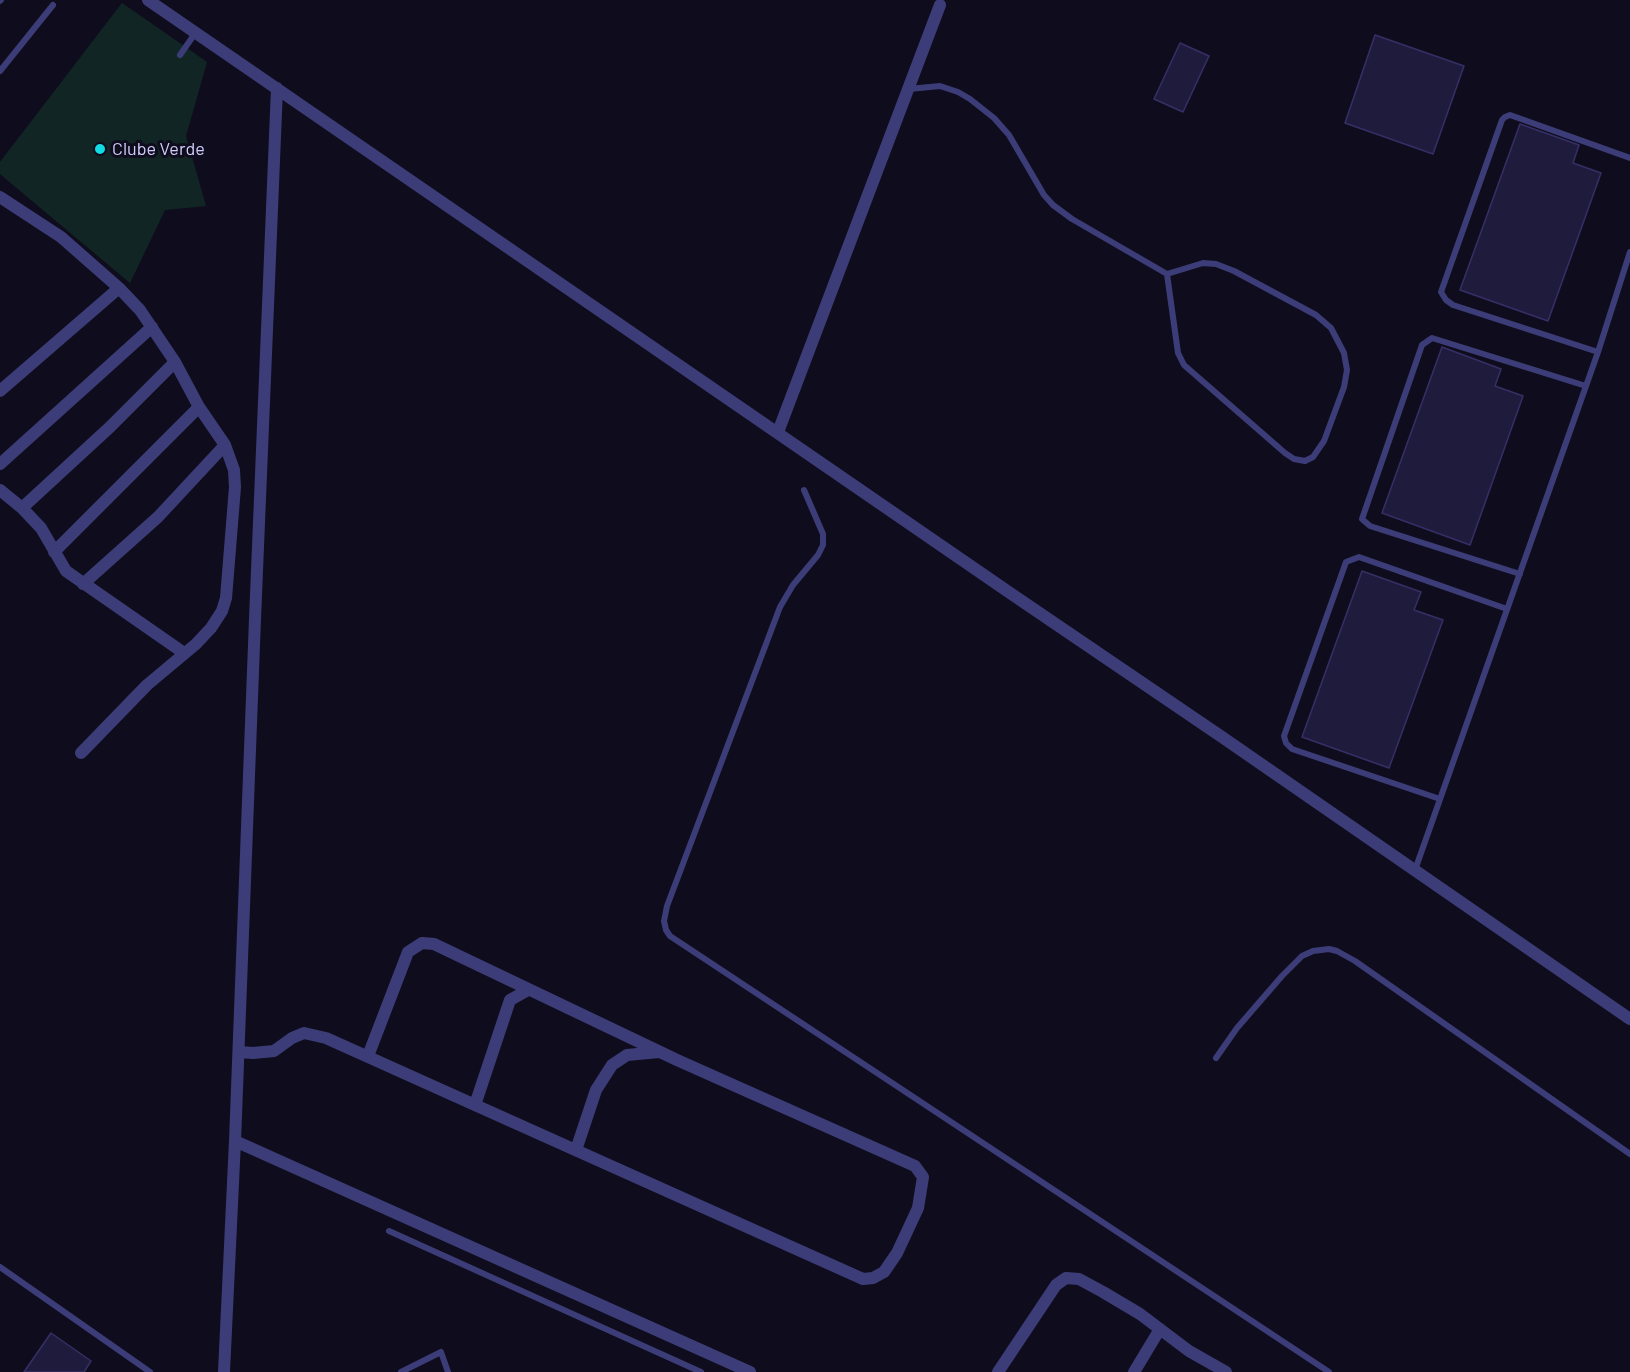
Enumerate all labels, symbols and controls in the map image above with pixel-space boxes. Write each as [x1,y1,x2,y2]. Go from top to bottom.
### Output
place label: Clube Verde [112,138,205,160]
marker: Clube Verde [93,142,107,156]

